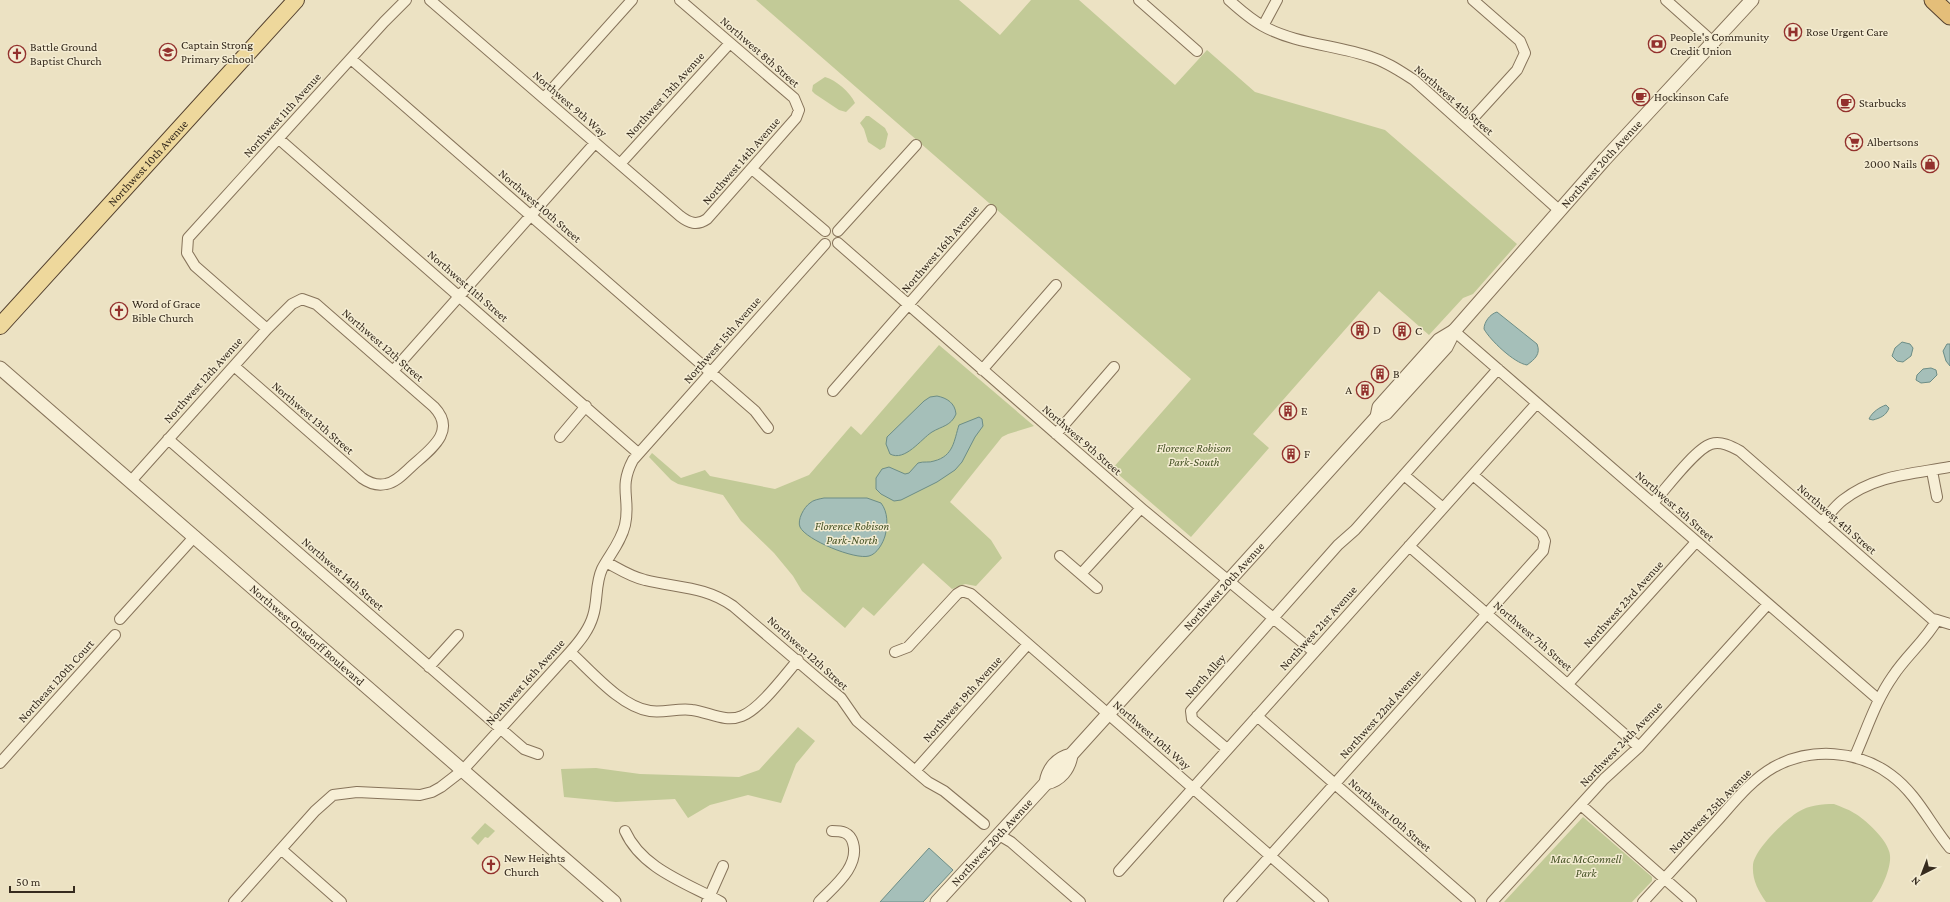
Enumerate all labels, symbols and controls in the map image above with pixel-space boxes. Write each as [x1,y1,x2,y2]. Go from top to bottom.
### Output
street label: Northwest 8th Street [717,14,803,91]
hospital icon: Rose Urgent Care [1783,22,1803,42]
place label: Rose Urgent Care [1806,25,1888,39]
place label: People's Community Credit Union [1670,30,1770,58]
bank icon: People's Community Credit Union [1647,34,1667,54]
place label: Captain Strong Primary School [181,38,254,66]
place label: Battle Ground Baptist Church [30,40,102,68]
school or university icon: Captain Strong Primary School [158,42,178,62]
church icon: Battle Ground Baptist Church [7,44,27,64]
street label: Northwest 13th Avenue [623,49,707,141]
street label: Northwest 4th Street [1412,62,1497,139]
street label: Northwest 9th Way [530,68,610,140]
street label: Northwest 11th Avenue [240,70,324,160]
cafe icon: Hockinson Cafe [1631,87,1651,107]
place label: Hockinson Cafe [1654,90,1729,104]
cafe icon: Starbucks [1836,93,1856,113]
place label: Starbucks [1859,96,1906,110]
street label: Northwest 14th Avenue [699,114,783,208]
street label: Northwest 10th Avenue [105,117,191,209]
street label: Northwest 20th Avenue [1558,117,1645,211]
supermarket icon: Albertsons [1844,132,1864,152]
place label: Albertsons [1867,135,1919,149]
shop icon: 2000 Nails [1920,154,1940,174]
place label: 2000 Nails [1864,157,1917,171]
street label: Northwest 10th Street [496,166,585,246]
street label: Northwest 16th Avenue [898,202,982,296]
street label: Northwest 11th Street [425,247,512,325]
street label: Northwest 15th Avenue [680,294,764,386]
place label: Word of Grace Bible Church [132,297,200,325]
church icon: Word of Grace Bible Church [109,301,129,321]
street label: Northwest 12th Street [339,306,428,385]
building icon: D [1350,320,1370,340]
building icon: C [1392,321,1412,341]
place label: D [1373,323,1381,337]
place label: C [1415,324,1422,338]
street label: Northwest 12th Avenue [161,334,245,426]
building icon: B [1370,364,1390,384]
place label: B [1393,367,1400,381]
street label: Northwest 13th Street [269,379,358,458]
building icon: A [1355,380,1375,400]
place label: A [1345,383,1352,397]
building icon: E [1278,401,1298,421]
street label: Northwest 9th Street [1040,402,1125,479]
place label: E [1301,404,1308,418]
park label: Florence Robison Park-South [1157,441,1231,469]
building icon: F [1281,444,1301,464]
place label: F [1304,447,1310,461]
street label: Northwest 5th Street [1633,468,1718,545]
street label: Northwest 4th Street [1795,481,1880,558]
park label: Florence Robison Park-North [815,519,889,547]
street label: Northwest 14th Street [299,535,388,614]
street label: Northwest 20th Avenue [1180,539,1267,633]
street label: Northwest 23rd Avenue [1580,557,1666,651]
street label: Northwest Onsdorff Boulevard [247,582,368,689]
street label: Northwest 21st Avenue [1276,583,1360,673]
street label: Northwest 7th Street [1491,598,1576,675]
street label: Northwest 12th Street [765,613,852,694]
street label: Northeast 120th Court [15,636,98,725]
street label: Northwest 16th Avenue [483,636,567,728]
street label: North Alley [1182,651,1229,701]
street label: Northwest 19th Avenue [920,653,1004,745]
street label: Northwest 22nd Avenue [1336,667,1424,761]
street label: Northwest 10th Way [1110,697,1194,773]
street label: Northwest 24th Avenue [1577,698,1665,790]
street label: Northwest 25th Avenue [1666,766,1754,856]
street label: Northwest 10th Street [1346,775,1435,855]
street label: Northwest 20th Avenue [948,796,1035,889]
place label: New Heights Church [504,851,566,879]
park label: Mac McConnell Park [1550,852,1623,880]
north arrow [1902,854,1942,894]
church icon: New Heights Church [481,855,501,875]
scale bar [10,868,74,894]
text: N [1908,874,1922,888]
text: 50 m [16,875,41,889]

